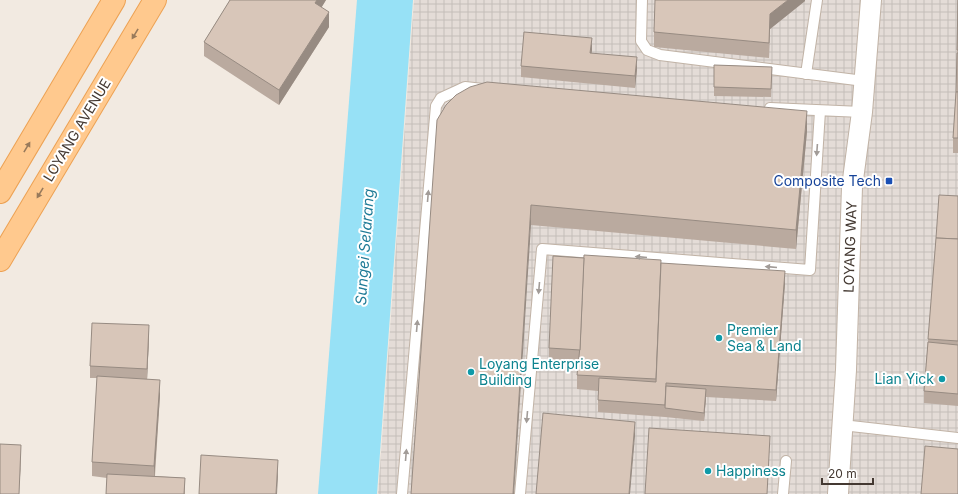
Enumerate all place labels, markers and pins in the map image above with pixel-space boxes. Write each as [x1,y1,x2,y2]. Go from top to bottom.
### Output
place label: Composite Tech [773,172,881,189]
marker: Composite Tech [884,176,894,186]
place label: Premier Sea & Land [727,321,802,354]
marker: Premier Sea & Land [714,333,724,343]
place label: Loyang Enterprise Building [479,355,599,388]
marker: Loyang Enterprise Building [466,367,476,377]
place label: Lian Yick [874,370,934,387]
marker: Lian Yick [937,374,947,384]
place label: Happiness [716,462,786,479]
marker: Happiness [703,466,713,476]

